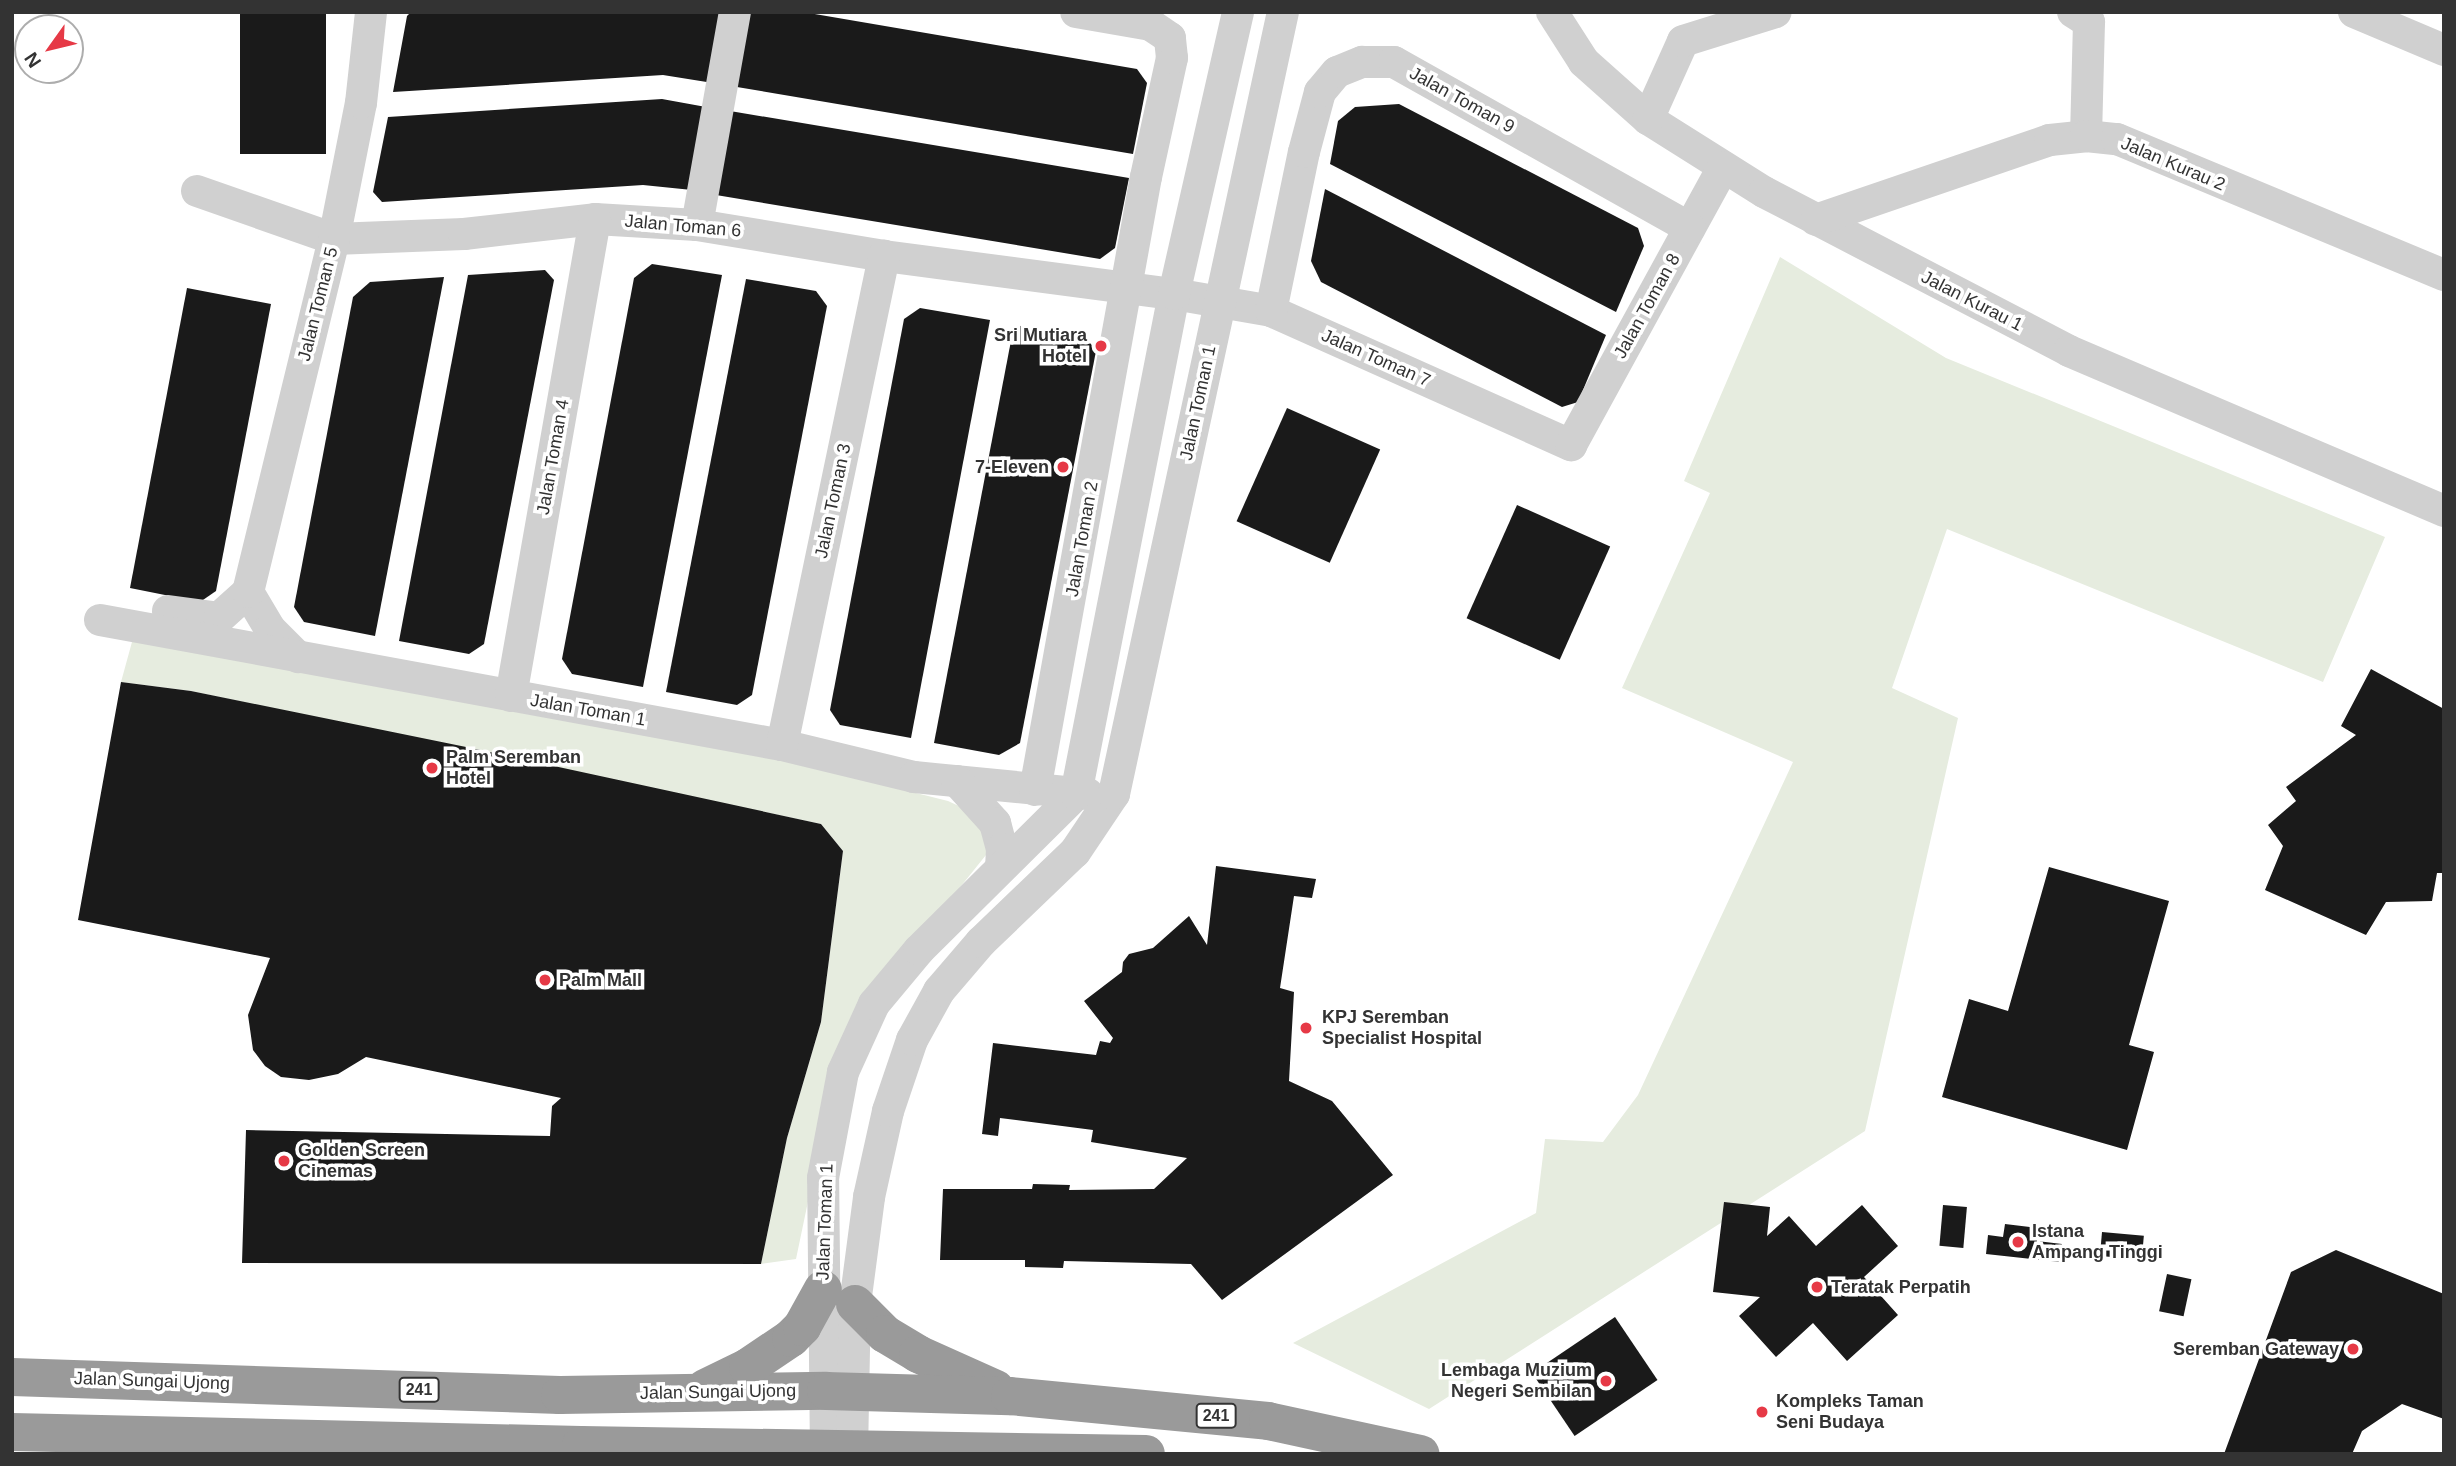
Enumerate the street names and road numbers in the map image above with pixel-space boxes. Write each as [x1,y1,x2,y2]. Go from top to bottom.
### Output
street label: Jalan Toman 9 [1406,62,1518,138]
street label: Jalan Kurau 2 [2118,132,2228,196]
street label: Jalan Toman 6 [624,210,742,242]
street label: Jalan Toman 5 [293,245,343,363]
street label: Jalan Toman 8 [1609,250,1685,362]
street label: Jalan Kurau 1 [1918,266,2026,336]
street label: Jalan Toman 7 [1318,324,1434,392]
street label: Jalan Toman 1 [1175,343,1221,463]
street label: Jalan Toman 4 [532,397,574,517]
street label: Jalan Toman 3 [810,441,856,561]
street label: Jalan Toman 2 [1061,479,1103,599]
street label: Jalan Toman 1 [528,689,648,731]
street label: Jalan Toman 1 [812,1163,838,1281]
street label: Jalan Sungai Ujong [74,1367,230,1395]
road number: 241 [398,1378,440,1402]
street label: Jalan Sungai Ujong [640,1380,796,1404]
road number: 241 [1195,1404,1237,1428]

